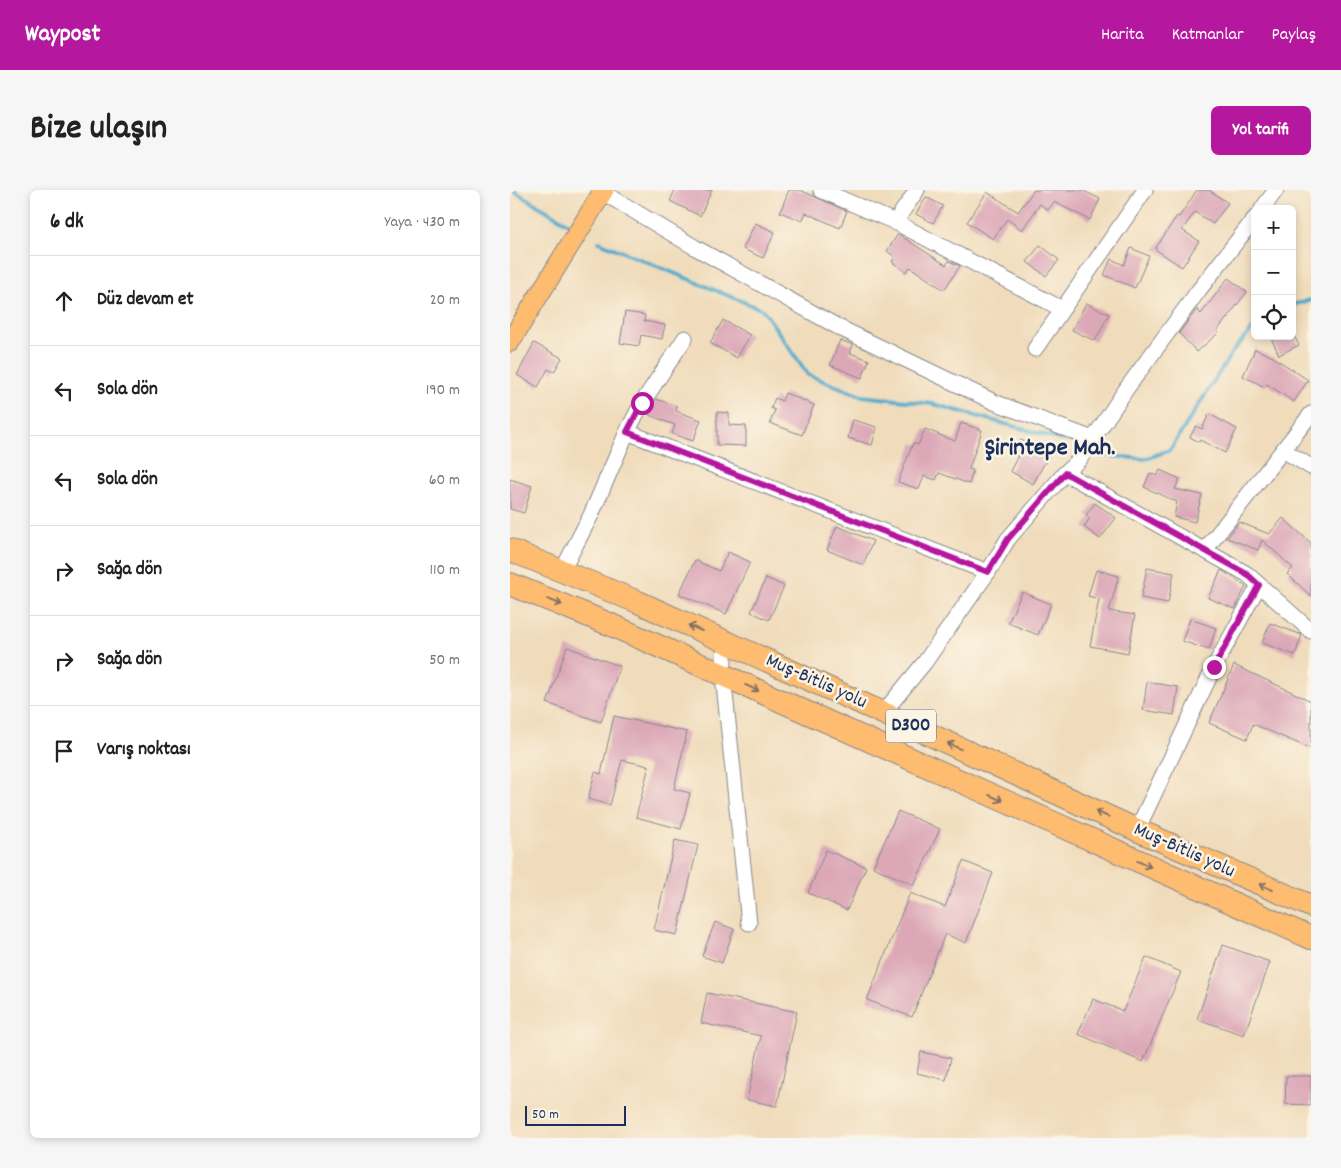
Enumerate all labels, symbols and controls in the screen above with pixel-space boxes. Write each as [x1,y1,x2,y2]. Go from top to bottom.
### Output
text: Waypost [25,18,100,52]
text: Harita [1101,23,1144,48]
text: Katmanlar [1172,23,1244,48]
text: Paylaş [1272,23,1316,48]
text: Bize ulaşın [30,105,167,155]
button: Yol tarifi [1211,106,1311,155]
map controls [1251,205,1296,340]
button: + [1251,205,1296,250]
text: 6 dk [50,208,84,238]
text: Yaya · 430 m [385,211,460,234]
button: − [1251,250,1296,295]
icon: ahead [50,287,78,315]
text: Düz devam et [97,287,193,314]
text: 20 m [430,289,460,312]
button: locate [1251,295,1296,340]
icon: left [50,377,78,405]
text: Sola dön [97,377,158,404]
text: 190 m [426,379,460,402]
route start [631,392,654,415]
district label: Şirintepe Mah. [985,431,1115,467]
icon: left [50,467,78,495]
text: Sola dön [97,467,158,494]
text: 60 m [429,469,460,492]
icon: right [50,557,78,585]
text: Sağa dön [97,557,162,584]
text: 110 m [430,559,460,582]
one-way arrow [547,598,562,607]
one-way arrow [688,623,703,632]
icon: right [50,647,78,675]
text: Sağa dön [97,647,162,674]
street label: Muş-Bitlis yolu [761,647,871,717]
text: 50 m [429,649,460,672]
route end [1203,656,1226,679]
one-way arrow [744,684,759,694]
road number: D300 [886,710,936,742]
icon: arrive [50,737,78,765]
text: Varış noktası [97,737,191,764]
one-way arrow [947,740,962,750]
one-way arrow [988,793,1003,803]
one-way arrow [1095,808,1110,818]
street label: Muş-Bitlis yolu [1129,816,1239,886]
one-way arrow [1137,859,1152,869]
one-way arrow [1259,881,1274,891]
scale bar [525,1103,626,1126]
text: 50 m [532,1105,559,1125]

